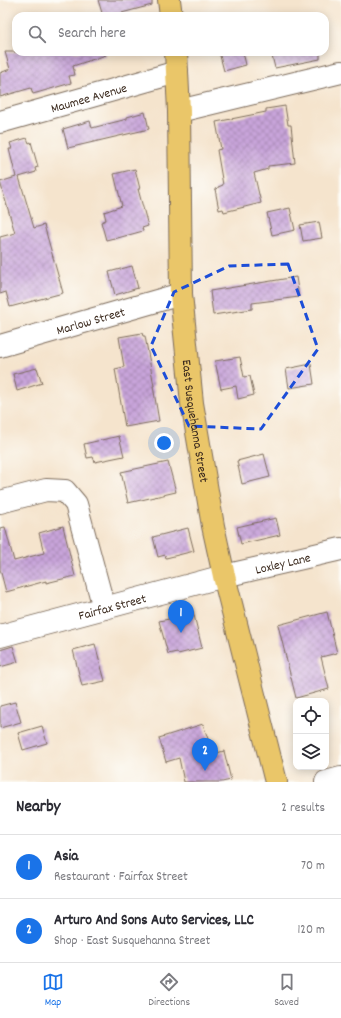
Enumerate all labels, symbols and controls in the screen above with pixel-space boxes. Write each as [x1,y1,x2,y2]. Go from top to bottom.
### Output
search box [12,12,329,56]
icon: search [26,23,48,45]
text: Search here [58,23,126,45]
street label: Maumee Avenue [49,80,130,119]
street label: Marlow Street [55,304,128,341]
street label: East Susquehanna Street [176,359,212,484]
your location [154,433,174,453]
street label: Loxley Lane [254,549,313,581]
street label: Fairfax Street [77,590,149,627]
pin: 1 [168,600,194,633]
map controls [293,698,329,770]
button: locate [293,698,329,734]
button: layers [293,734,329,770]
pin: 2 [192,738,218,771]
text: Nearby [16,796,60,820]
text: 2 results [281,799,325,818]
text: Asia [54,846,78,868]
text: 1 [28,857,30,876]
text: 70 m [301,857,325,876]
text: Restaurant · Fairfax Street [54,868,188,887]
text: Arturo And Sons Auto Services, LLC [54,910,254,932]
text: 2 [26,921,32,940]
text: 120 m [297,921,325,940]
text: Shop · East Susquehanna Street [54,932,210,951]
tab: Map [42,971,64,1011]
tab: Directions [148,971,190,1011]
tab: Saved [274,971,299,1011]

